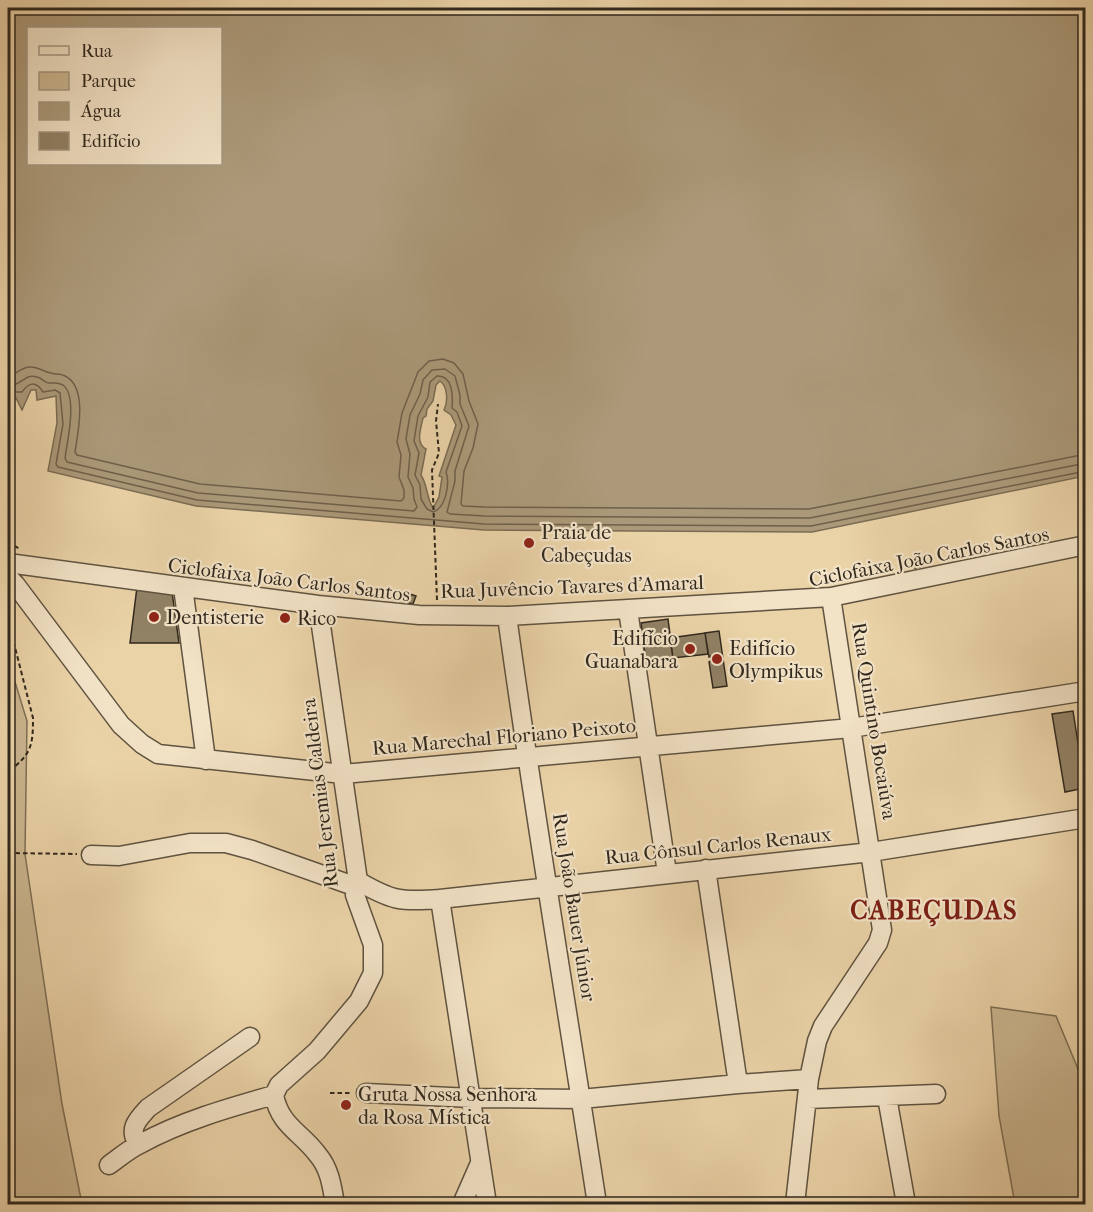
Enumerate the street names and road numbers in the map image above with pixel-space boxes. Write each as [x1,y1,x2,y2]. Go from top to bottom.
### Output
street label: Ciclofaixa João Carlos Santos [807,522,1051,592]
street label: Ciclofaixa João Carlos Santos [167,554,411,606]
street label: Rua Juvêncio Tavares d'Amaral [440,571,705,603]
street label: Rua Quintino Bocaiúva [847,621,901,822]
street label: Rua Jeremias Caldeira [297,696,343,889]
street label: Rua Marechal Floriano Peixoto [371,714,637,760]
street label: Rua João Bauer Júnior [548,811,600,1003]
street label: Rua Cônsul Carlos Renaux [604,823,833,869]

